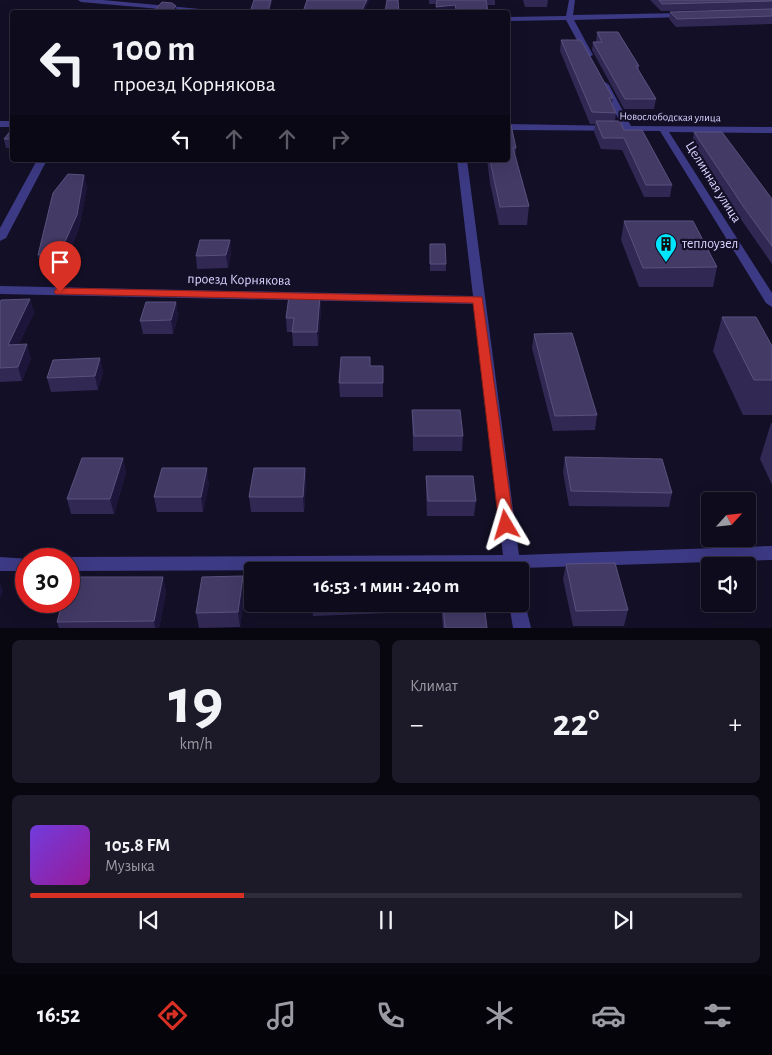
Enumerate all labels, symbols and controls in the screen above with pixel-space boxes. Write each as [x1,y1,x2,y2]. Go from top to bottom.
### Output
icon: left [30,30,95,95]
text: 100 m [113,32,196,67]
text: проезд Корнякова [113,73,276,95]
street label: Новослободская улица [619,111,721,123]
icon: left [167,125,195,153]
icon: ahead [220,125,248,153]
icon: ahead [273,125,301,153]
icon: right [326,125,354,153]
street label: Целинная улица [682,139,744,226]
building icon: теплоузел [654,232,678,263]
place label: теплоузел [681,237,738,251]
pin [39,241,81,292]
icon: arrive [46,248,74,276]
street label: проезд Корнякова [187,272,292,288]
north arrow [701,492,756,548]
map controls [701,492,756,612]
position arrow [479,498,531,550]
speed limit sign: 30 [15,548,80,613]
button: sound [701,557,756,612]
text: 16:53 · 1 мин · 240 m [314,577,459,596]
text: 19 [169,670,223,735]
text: Климат [410,678,458,694]
text: 22° [553,705,599,743]
text: − [410,711,423,739]
text: + [729,711,742,739]
text: km/h [179,736,213,752]
text: 105.8 FM [105,836,170,855]
text: Музыка [105,858,155,874]
icon: previous [135,906,163,934]
icon: pause [372,906,400,934]
icon: next [609,906,637,934]
icon: directions [155,998,190,1033]
icon: music [264,998,299,1033]
icon: phone [373,998,408,1033]
icon: climate [482,998,517,1033]
icon: car [591,998,626,1033]
icon: filters [700,998,735,1033]
text: 16:52 [37,1004,80,1026]

